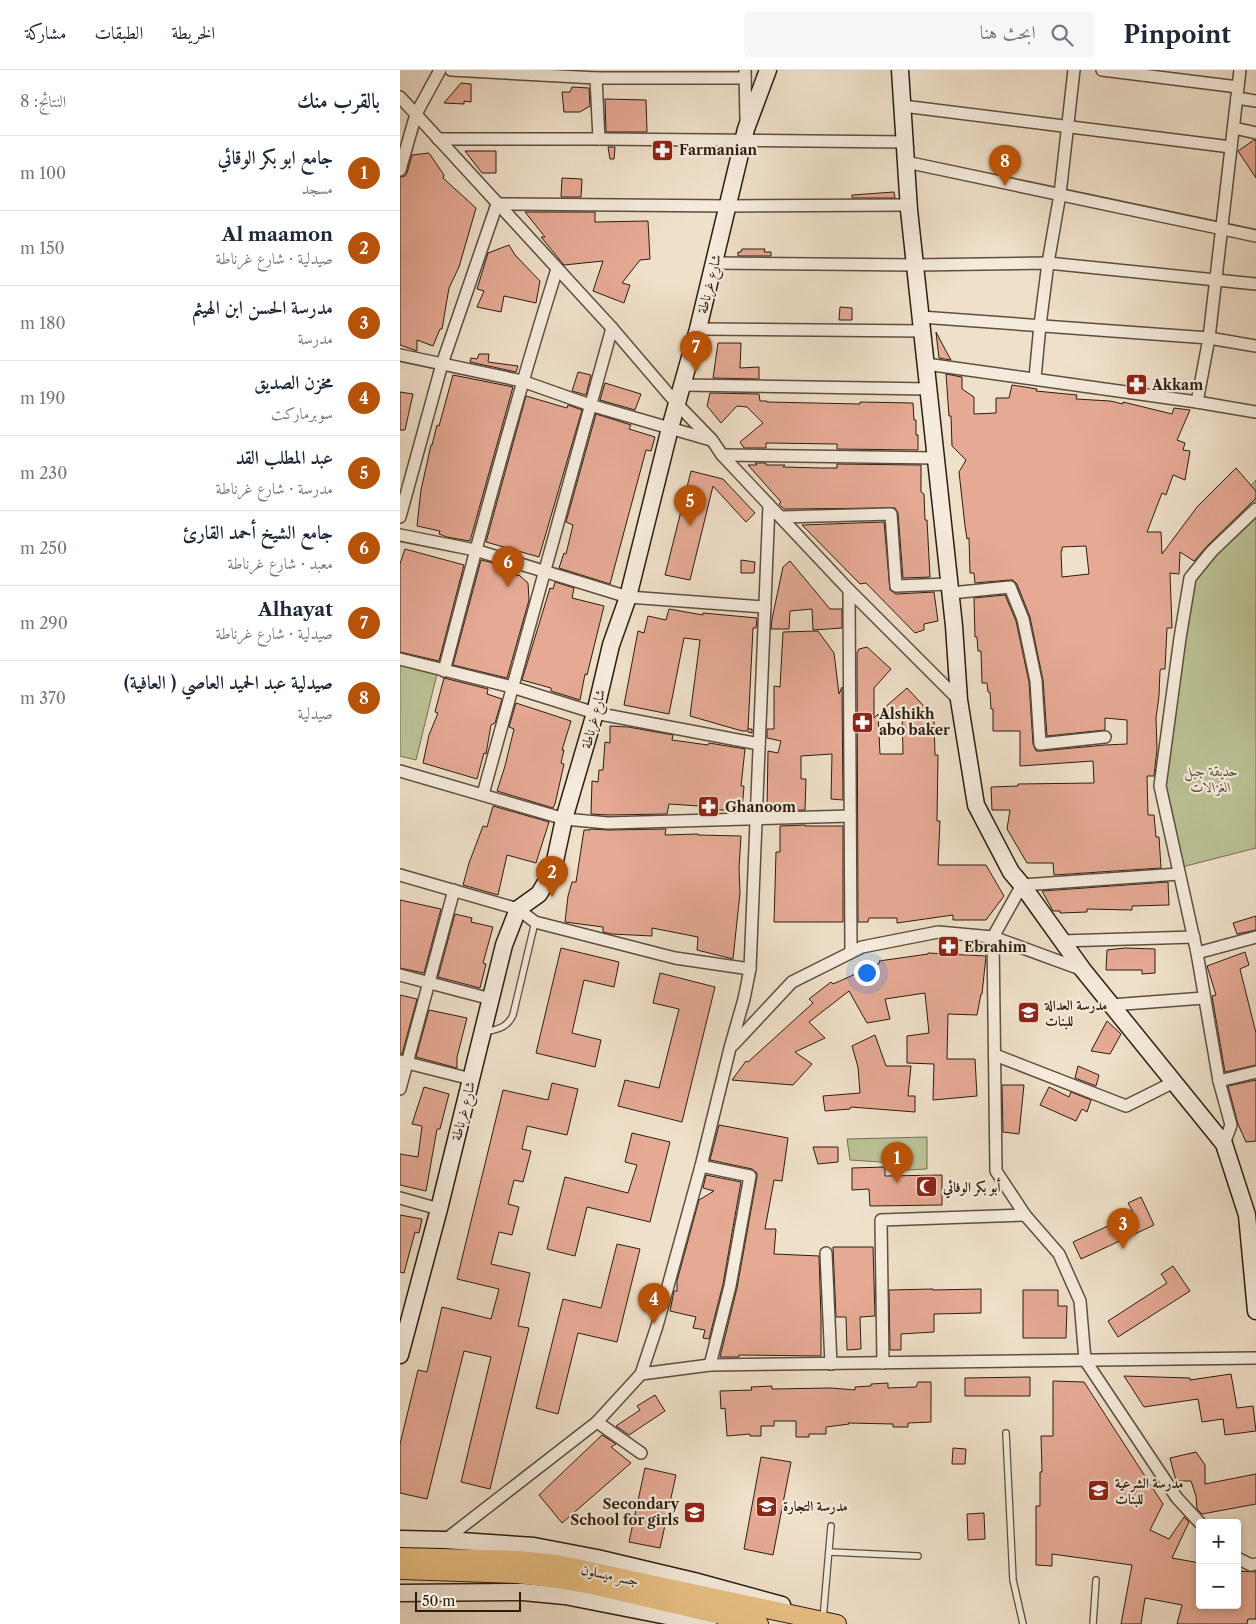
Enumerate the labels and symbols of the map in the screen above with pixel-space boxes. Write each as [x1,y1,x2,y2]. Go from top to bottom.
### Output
pharmacy icon: Farmanian [651,138,675,162]
place label: Farmanian [679,141,758,159]
pin: 8 [989,145,1021,186]
street label: شارع غرناطة [693,252,728,316]
pin: 7 [680,331,712,372]
pharmacy icon: Akkam [1124,373,1148,397]
place label: Akkam [1151,376,1203,394]
pin: 5 [674,485,706,526]
pin: 6 [492,546,524,587]
street label: شارع غرناطة [577,687,612,751]
place label: Alshikh abo baker [878,705,950,739]
pharmacy icon: Alshikh abo baker [851,710,875,734]
park label: حديقة جبل الغزالات [1184,762,1238,796]
pharmacy icon: Ghanoom [697,795,721,819]
place label: Ghanoom [725,798,796,816]
pin: 2 [536,856,568,897]
pharmacy icon: Ebrahim [936,935,960,959]
place label: Ebrahim [964,938,1027,956]
your location [854,960,880,986]
place label: مدرسة العدالة للبنات [1044,996,1107,1030]
school or university icon: مدرسة العدالة للبنات [1017,1001,1041,1025]
street label: شارع غرناطة [447,1079,482,1143]
pin: 1 [881,1142,913,1183]
mosque icon: أبو بكر الوفائي [915,1175,939,1199]
place label: أبو بكر الوفائي [942,1177,1001,1199]
pin: 3 [1107,1208,1139,1249]
pin: 4 [638,1283,670,1324]
place label: مدرسة الشرعية للبنات [1115,1474,1183,1508]
school or university icon: مدرسة الشرعية للبنات [1087,1479,1111,1503]
school or university icon: مدرسة التجارة [755,1494,779,1518]
place label: Secondary School for girls [570,1495,679,1529]
place label: مدرسة التجارة [783,1497,848,1515]
school or university icon: Secondary School for girls [683,1500,707,1524]
street label: جسر ميسلون [579,1560,641,1591]
scale bar [415,1589,521,1612]

